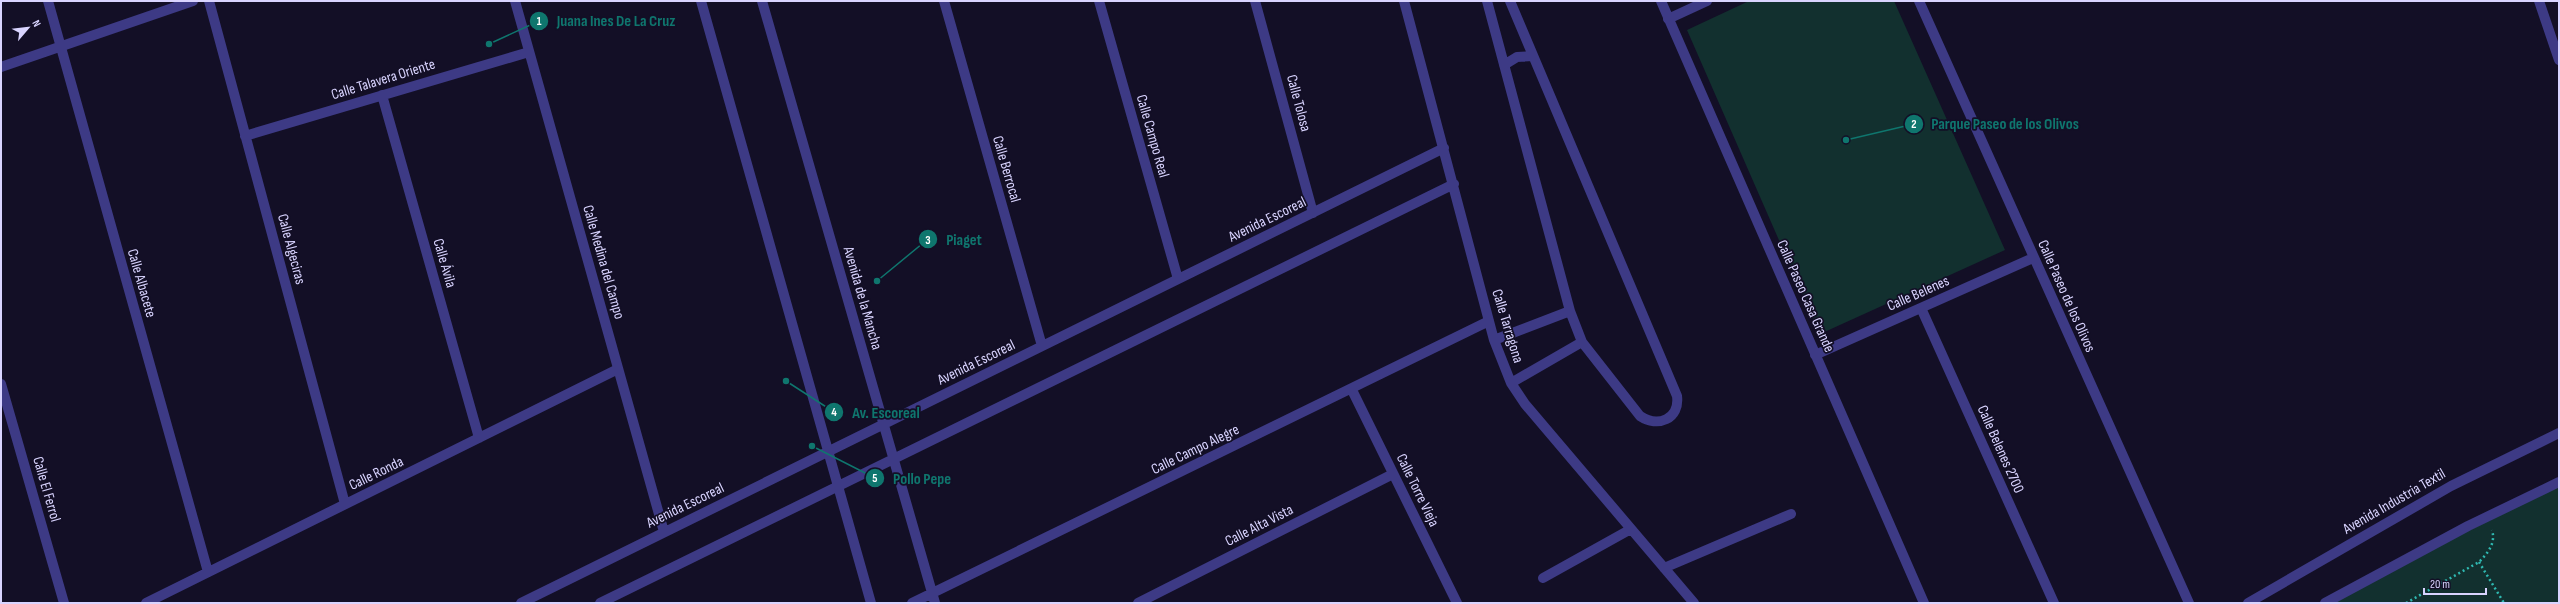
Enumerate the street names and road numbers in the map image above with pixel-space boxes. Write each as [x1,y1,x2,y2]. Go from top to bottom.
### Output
street label: Calle Talavera Oriente [329,55,437,104]
street label: Calle Tolosa [1282,73,1315,134]
street label: Calle Campo Real [1132,92,1173,180]
street label: Calle Berrocal [988,134,1025,205]
street label: Avenida Escoreal [1224,193,1309,247]
street label: Calle Medina del Campo [578,203,629,321]
street label: Calle Algeciras [273,212,310,286]
street label: Calle Ávila [428,236,461,290]
street label: Calle Paseo Casa Grande [1772,237,1839,355]
street label: Calle Paseo de los Olivos [2033,237,2100,355]
street label: Avenida de la Mancha [838,243,886,352]
street label: Calle Albacete [123,247,160,320]
street label: Calle Belenes [1884,271,1952,316]
street label: Calle Tarragona [1487,287,1528,366]
street label: Avenida Escoreal [933,336,1018,390]
street label: Calle Belenes 2700 [1973,402,2028,496]
street label: Calle Campo Alegre [1148,420,1242,479]
street label: Calle Torre Vieja [1392,451,1443,530]
street label: Calle Ronda [346,452,407,495]
street label: Calle El Ferrol [28,454,65,524]
street label: Avenida Industria Textil [2339,464,2449,539]
street label: Avenida Escoreal [642,479,727,533]
street label: Calle Alta Vista [1222,500,1297,551]

